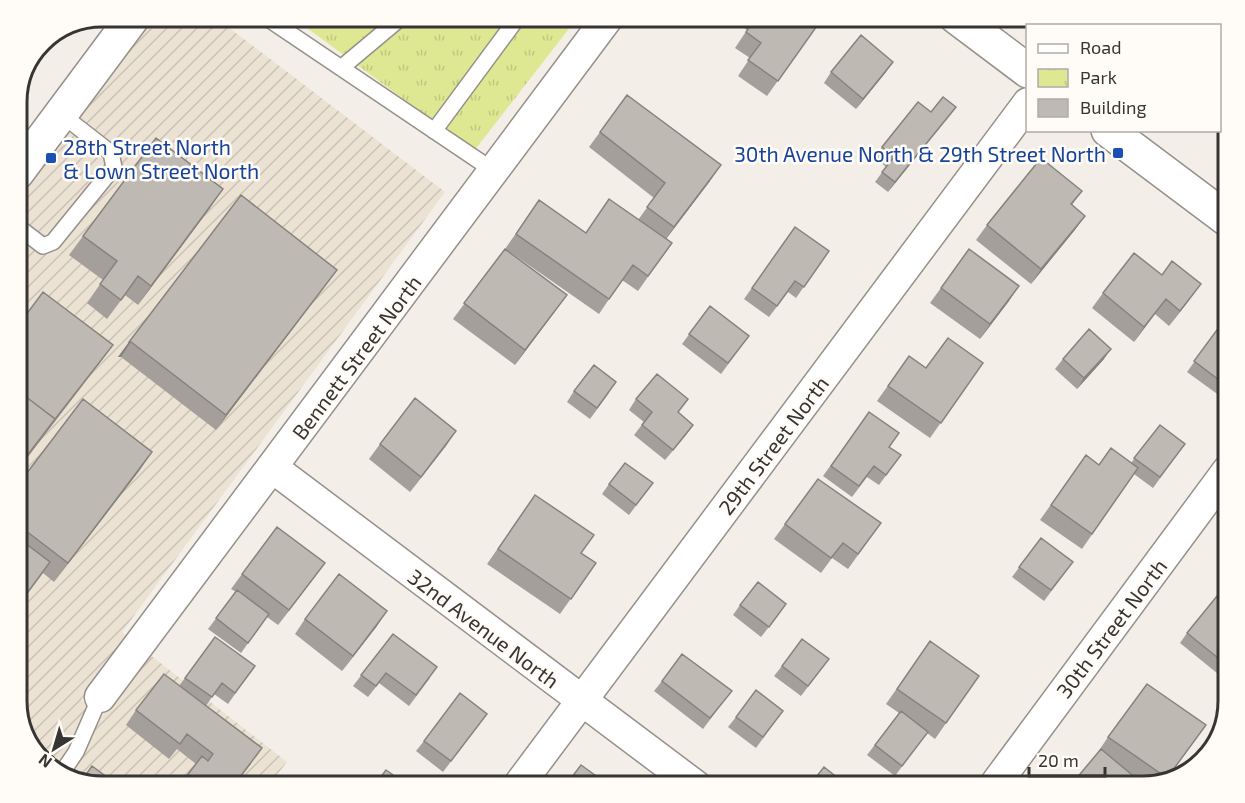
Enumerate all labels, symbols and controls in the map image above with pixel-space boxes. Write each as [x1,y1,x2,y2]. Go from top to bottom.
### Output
legend [1026,24,1221,132]
text: Road [1080,36,1121,58]
text: Park [1080,66,1117,88]
text: Building [1080,96,1147,118]
place label: 28th Street North & Lown Street North [63,134,259,183]
place label: 30th Avenue North & 29th Street North [734,141,1106,166]
marker: 30th Avenue North & 29th Street North [1111,146,1125,160]
marker: 28th Street North & Lown Street North [44,151,58,165]
street label: Bennett Street North [286,270,426,444]
street label: 29th Street North [713,371,833,519]
street label: 30th Street North [1051,554,1171,702]
street label: 32nd Avenue North [404,563,564,693]
north arrow [24,719,84,779]
scale bar [1029,740,1106,778]
text: 20 m [1038,749,1079,771]
text: N [34,750,55,772]

